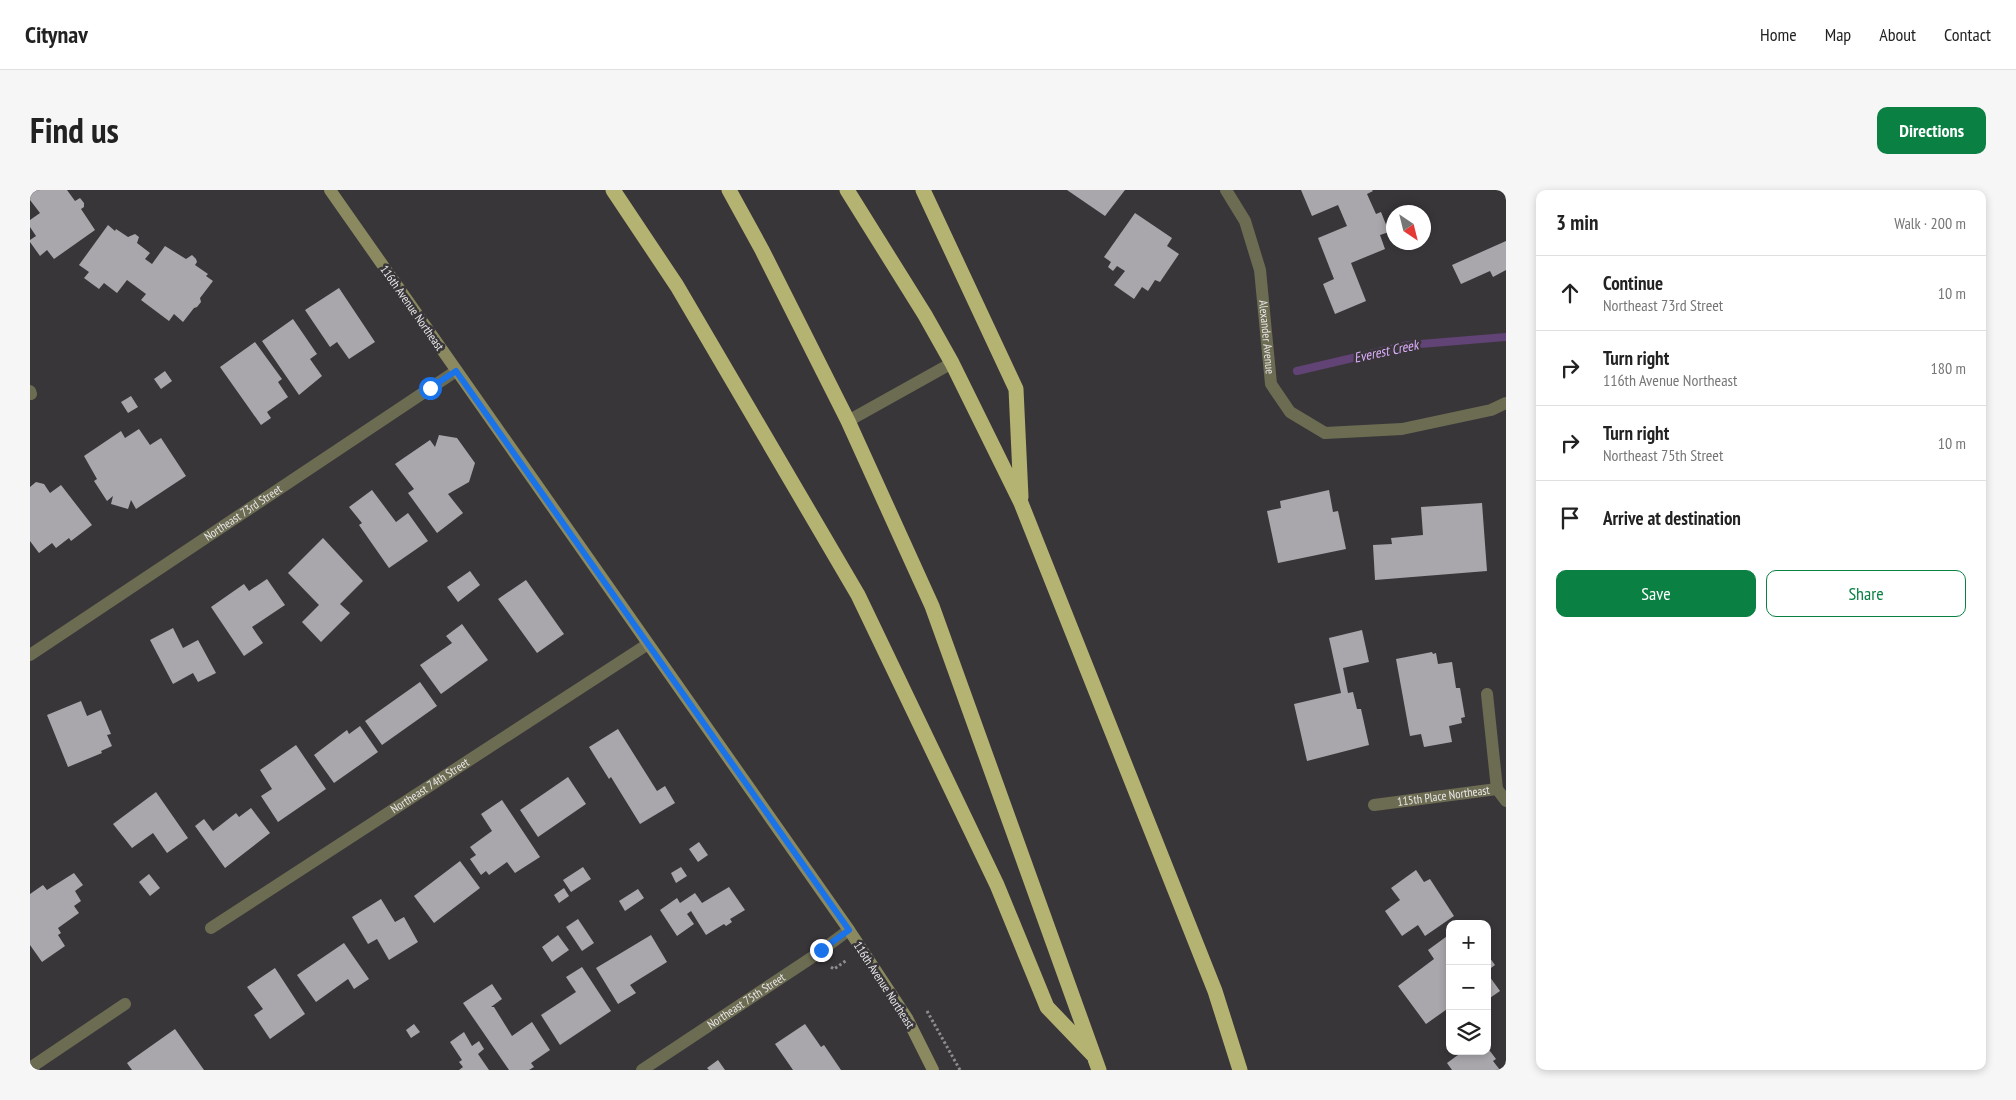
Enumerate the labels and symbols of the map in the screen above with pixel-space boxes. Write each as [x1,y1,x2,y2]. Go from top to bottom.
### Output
north arrow [1386,205,1431,250]
street label: 116th Avenue Northeast [377,262,448,354]
street label: Alexander Avenue [1256,299,1278,375]
water label: Everest Creek [1352,335,1421,367]
route start [419,377,442,400]
street label: Northeast 73rd Street [201,481,285,544]
street label: Northeast 74th Street [388,754,472,816]
street label: 115th Place Northeast [1396,782,1491,809]
street label: 116th Avenue Northeast [851,938,919,1032]
route end [810,939,833,962]
street label: Northeast 75th Street [704,969,788,1032]

